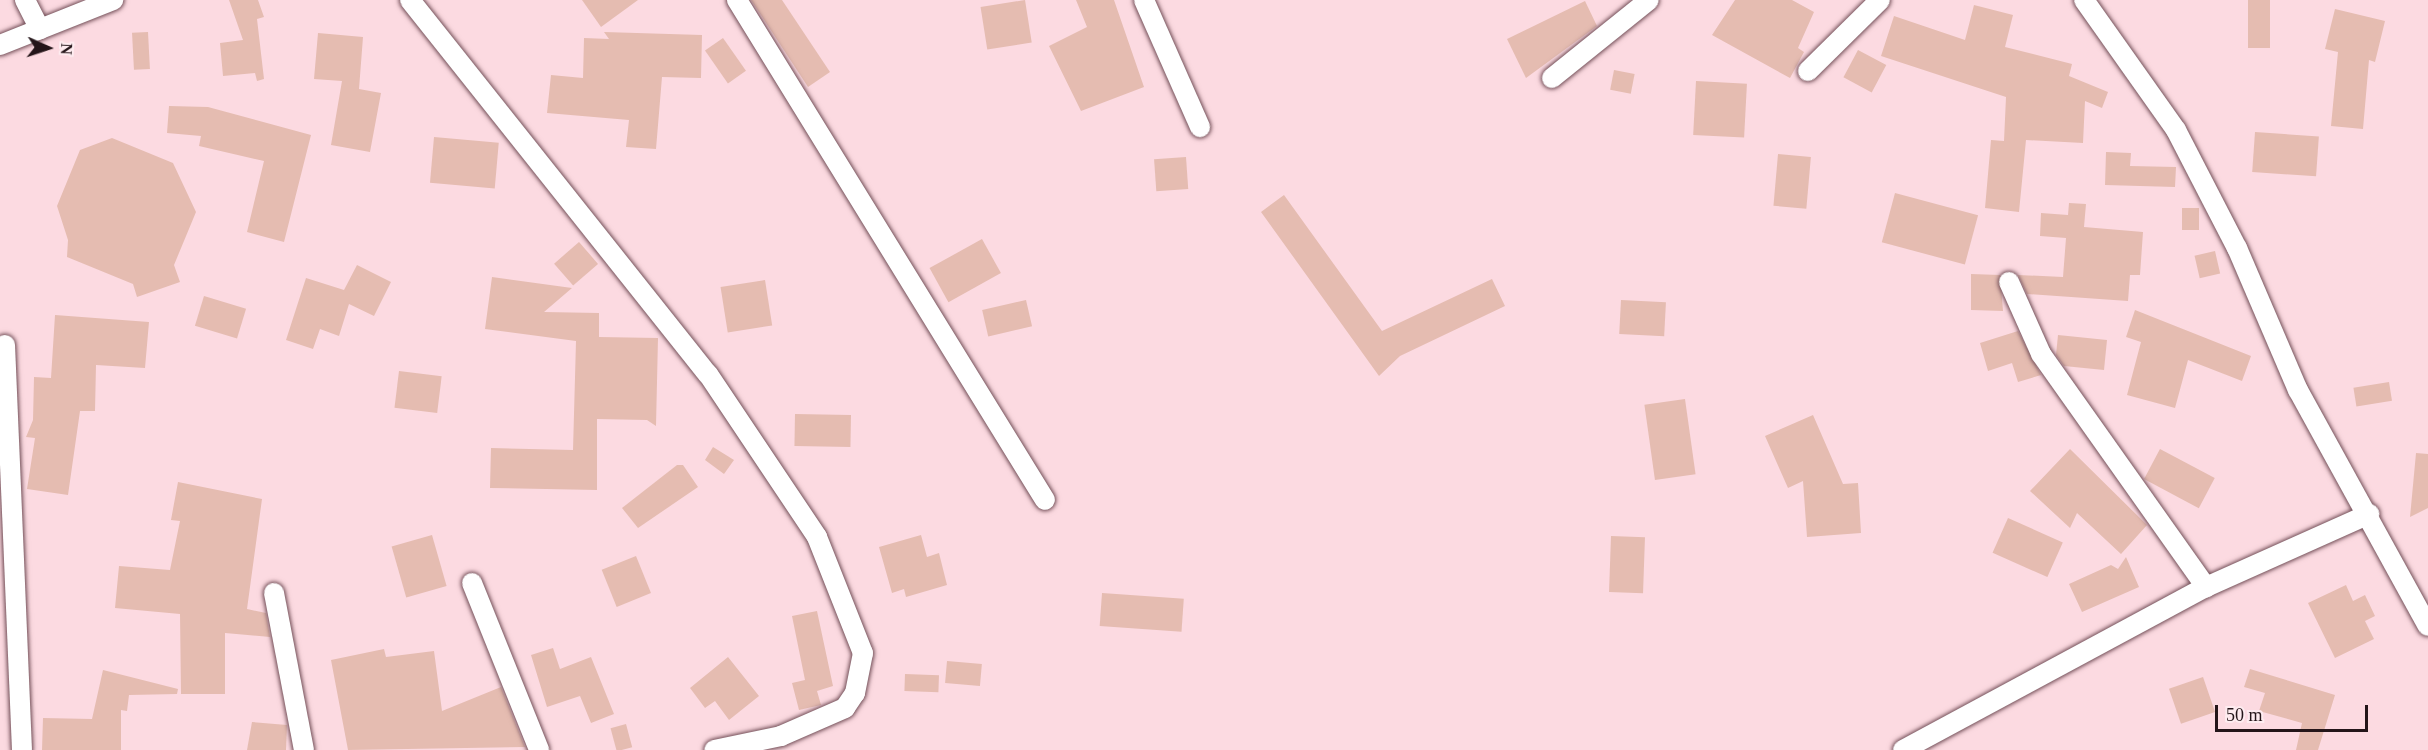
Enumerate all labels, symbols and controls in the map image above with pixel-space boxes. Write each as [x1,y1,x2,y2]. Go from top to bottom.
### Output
north arrow [18,18,78,78]
text: N [58,43,75,55]
scale bar [2218,693,2371,731]
text: 50 m [2226,705,2263,725]

